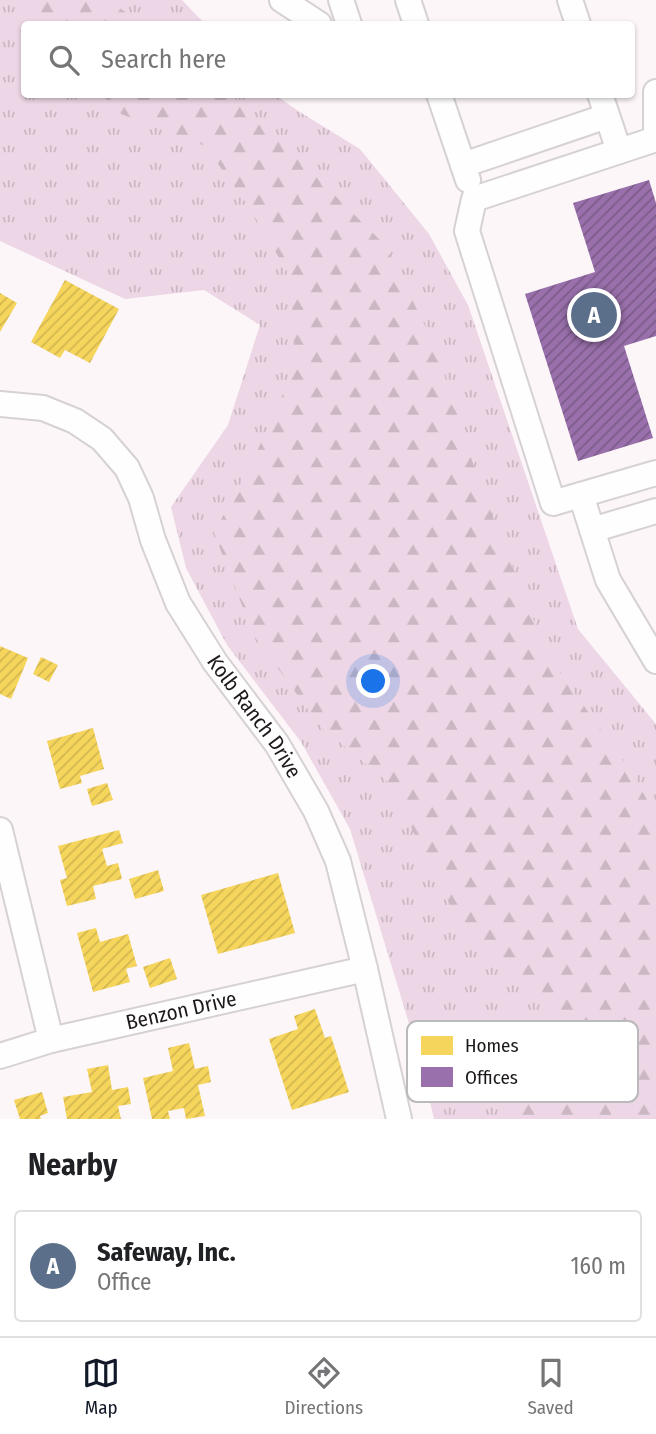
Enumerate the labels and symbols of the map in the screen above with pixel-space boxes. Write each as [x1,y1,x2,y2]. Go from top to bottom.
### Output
pin: A [571,289,617,341]
street label: Kolb Ranch Drive [201,650,307,783]
your location [356,664,390,698]
street label: Benzon Drive [123,985,239,1036]
legend [407,1021,638,1102]
text: Homes [465,1034,519,1057]
text: Offices [465,1066,518,1089]

